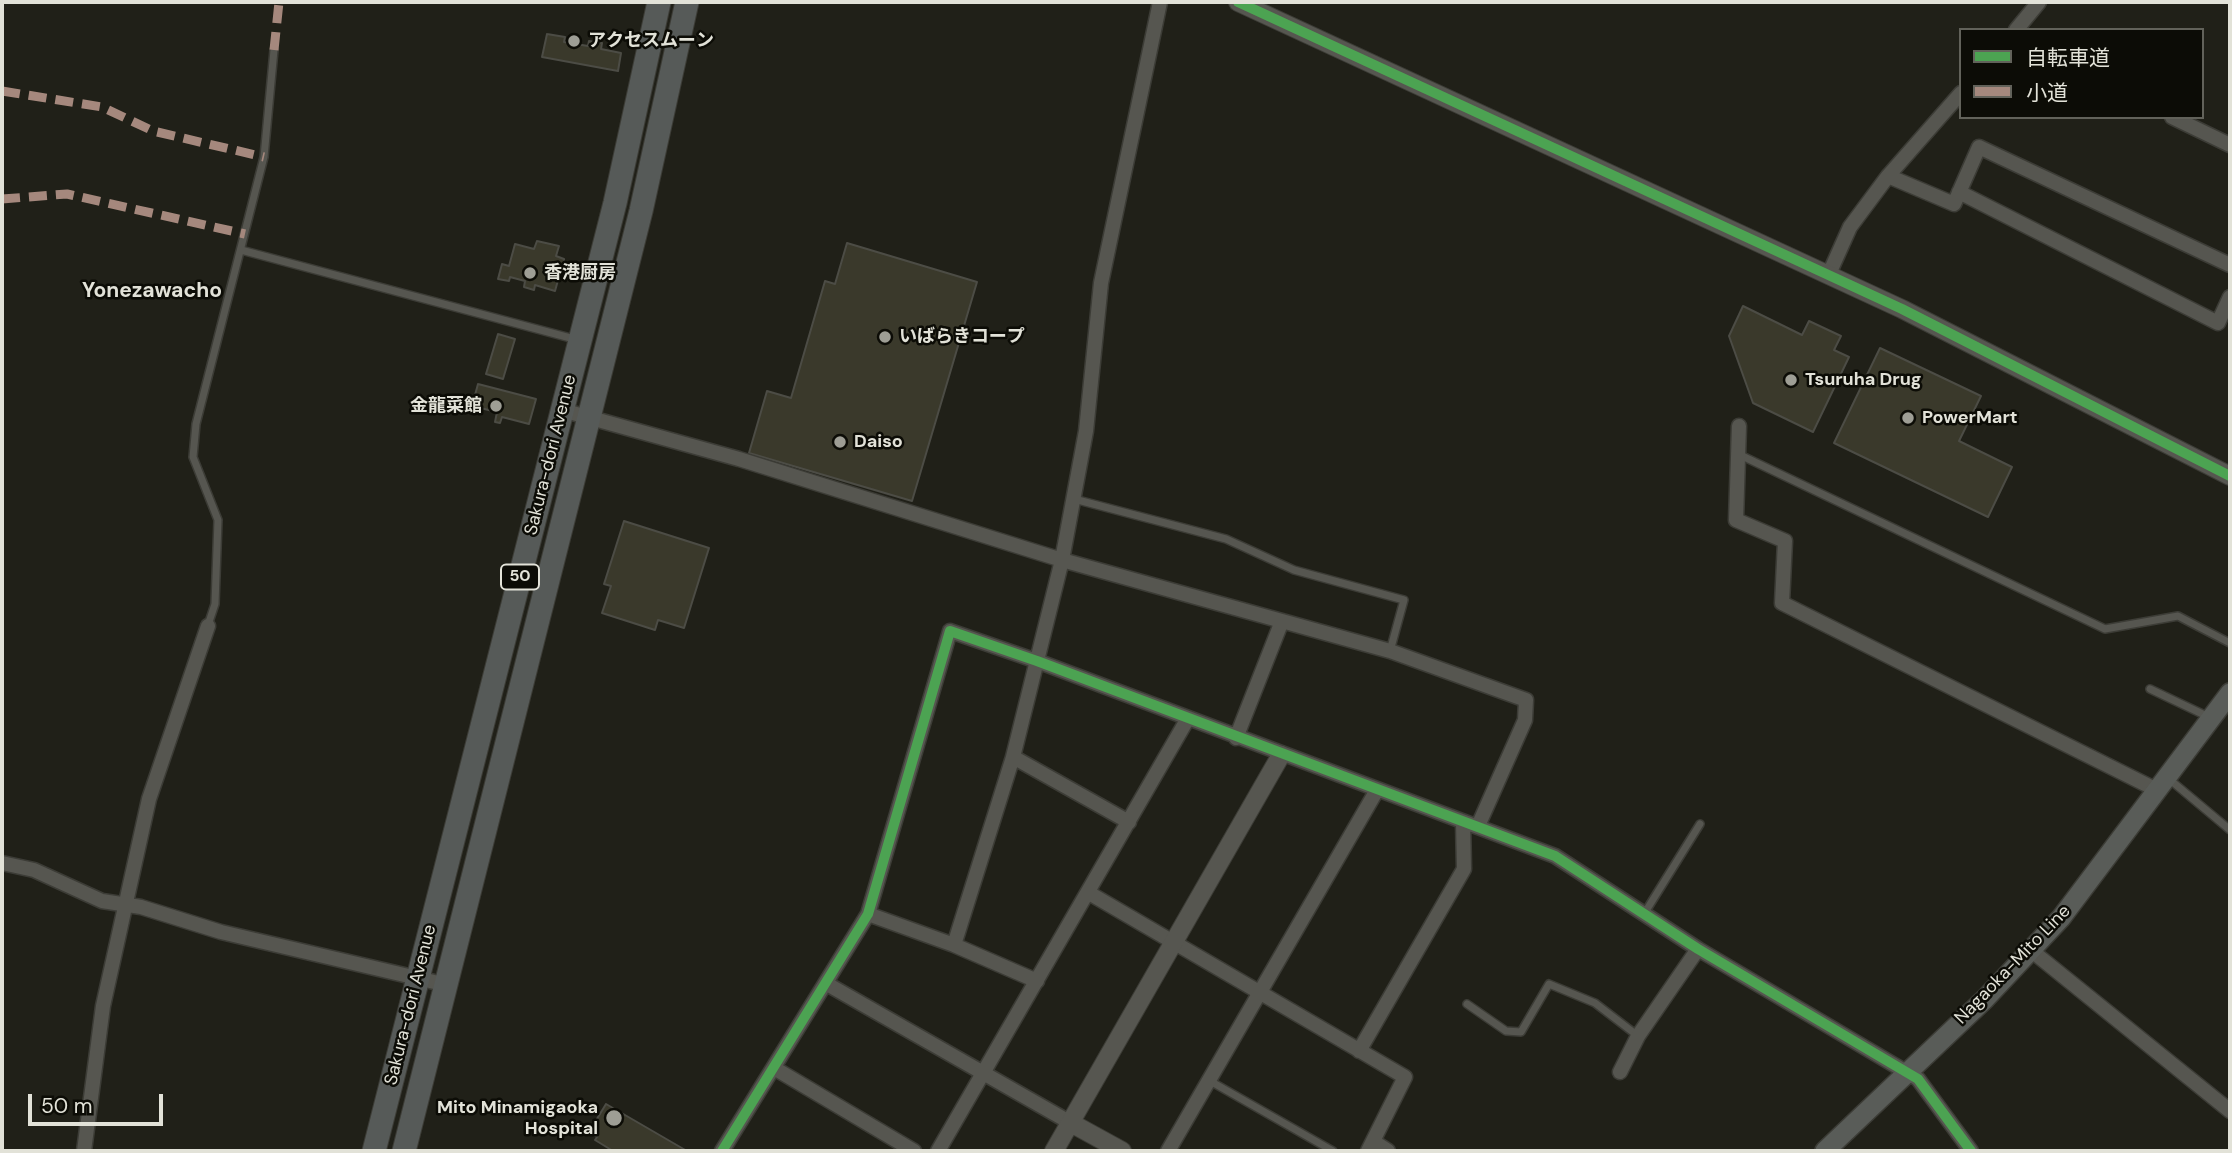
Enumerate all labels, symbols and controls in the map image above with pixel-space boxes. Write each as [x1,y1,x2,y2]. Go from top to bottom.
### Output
legend [1959,28,2204,119]
place label: アクセスムーン [588,30,714,52]
marker: アクセスムーン [566,33,582,49]
text: 自転車道 [2026,44,2110,72]
text: 小道 [2026,79,2068,107]
place label: 香港厨房 [544,262,616,284]
marker: 香港厨房 [522,265,538,281]
district label: Yonezawacho [82,278,222,304]
place label: いばらきコープ [899,326,1025,348]
marker: いばらきコープ [877,329,893,345]
place label: Tsuruha Drug [1805,369,1922,391]
street label: Sakura-dori Avenue [521,372,581,538]
marker: Tsuruha Drug [1783,372,1799,388]
place label: 金龍菜館 [410,395,482,417]
marker: 金龍菜館 [488,398,504,414]
place label: PowerMart [1922,407,2018,429]
marker: PowerMart [1900,410,1916,426]
place label: Daiso [854,431,903,453]
marker: Daiso [832,434,848,450]
road number: 50 [501,564,539,590]
street label: Nagaoka-Mito Line [1951,901,2075,1029]
street label: Sakura-dori Avenue [381,922,441,1088]
scale bar [32,1080,166,1124]
text: 50 m [41,1092,92,1120]
place label: Mito Minamigaoka Hospital [437,1097,598,1140]
marker: Mito Minamigaoka Hospital [604,1108,624,1128]

